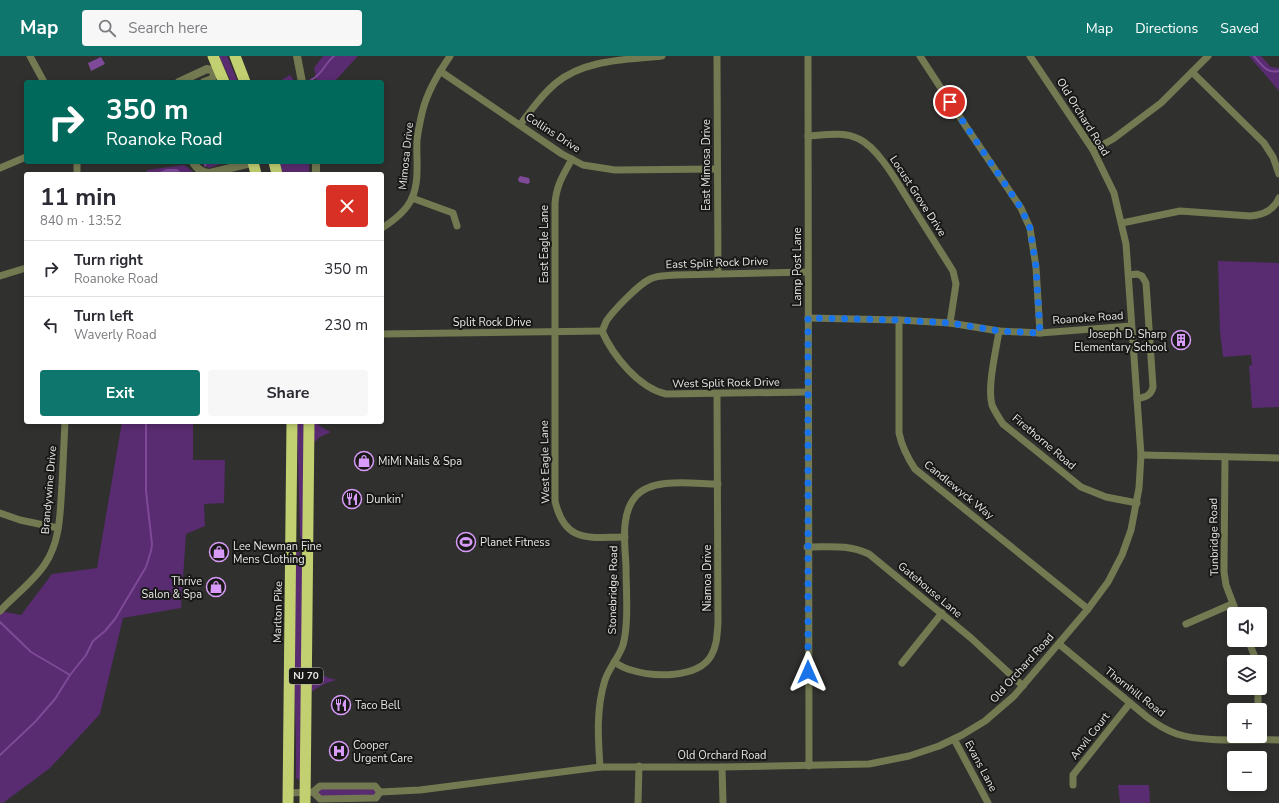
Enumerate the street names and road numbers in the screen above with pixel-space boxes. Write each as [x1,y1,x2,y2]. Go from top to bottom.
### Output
street label: Old Orchard Road [1053,75,1113,159]
street label: Collins Drive [523,110,583,156]
street label: East Mimosa Drive [699,119,714,211]
street label: Mimosa Drive [395,121,417,190]
street label: Locust Grove Drive [886,153,950,239]
street label: East Eagle Lane [537,205,552,283]
street label: Lamp Post Lane [790,227,805,307]
street label: East Split Rock Drive [665,254,769,272]
street label: Roanoke Road [1052,308,1124,328]
street label: Split Rock Drive [453,315,531,330]
street label: West Split Rock Drive [672,375,780,391]
street label: Firethorne Road [1009,411,1079,473]
street label: West Eagle Lane [537,420,553,504]
street label: Brandywine Drive [38,445,60,535]
street label: Candlewyck Way [921,457,997,523]
street label: Tunbridge Road [1206,498,1222,576]
street label: Niamoa Drive [700,544,715,611]
street label: Stonebridge Road [605,545,621,635]
street label: Gatehouse Lane [895,559,966,622]
street label: Marlton Pike [270,581,286,643]
street label: Old Orchard Road [987,630,1057,706]
street label: Thornhill Road [1102,664,1168,720]
road number: NJ 70 [289,668,323,684]
street label: Anvil Court [1067,709,1113,763]
street label: Evans Lane [961,738,1001,794]
street label: Old Orchard Road [677,748,767,763]

